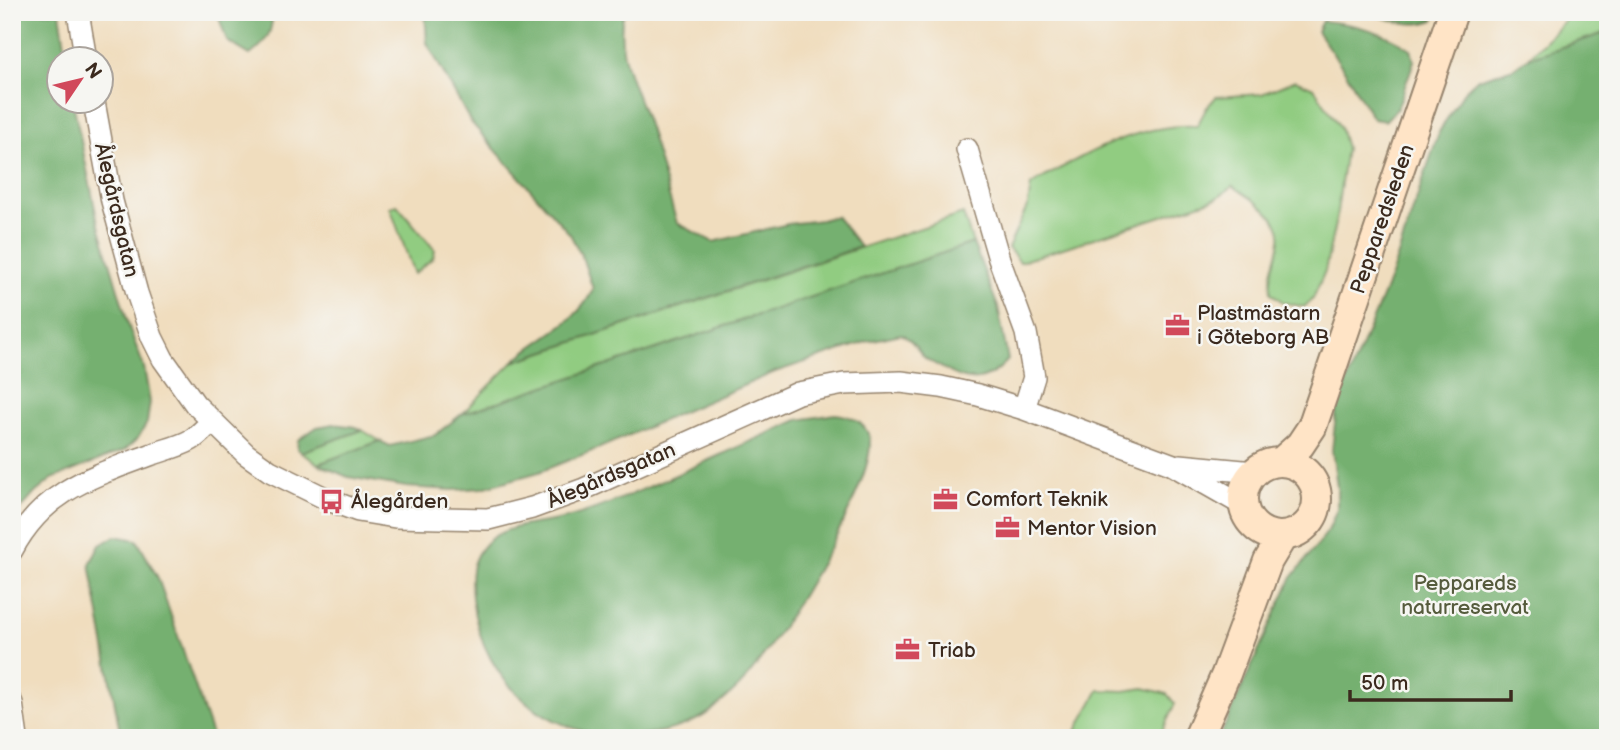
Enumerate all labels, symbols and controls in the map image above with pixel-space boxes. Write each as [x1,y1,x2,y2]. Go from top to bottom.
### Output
north arrow [46,46,116,116]
text: N [79,59,106,84]
street label: Ålegårdsgatan [89,140,145,280]
street label: Pepparedsleden [1345,141,1420,297]
place label: Plastmästarn i Göteborg AB [1197,301,1329,350]
office icon: Plastmästarn i Göteborg AB [1163,311,1191,339]
street label: Ålegårdsgatan [543,436,679,514]
office icon: Comfort Teknik [932,485,960,513]
bus stop icon: Ålegården [317,487,345,515]
place label: Comfort Teknik [966,487,1108,512]
place label: Ålegården [351,488,448,514]
office icon: Mentor Vision [993,514,1021,542]
place label: Mentor Vision [1027,516,1157,541]
park label: Peppareds naturreservat [1401,571,1529,620]
office icon: Triab [894,636,922,664]
place label: Triab [928,638,976,663]
scale bar [1350,659,1512,703]
text: 50 m [1361,671,1408,696]

